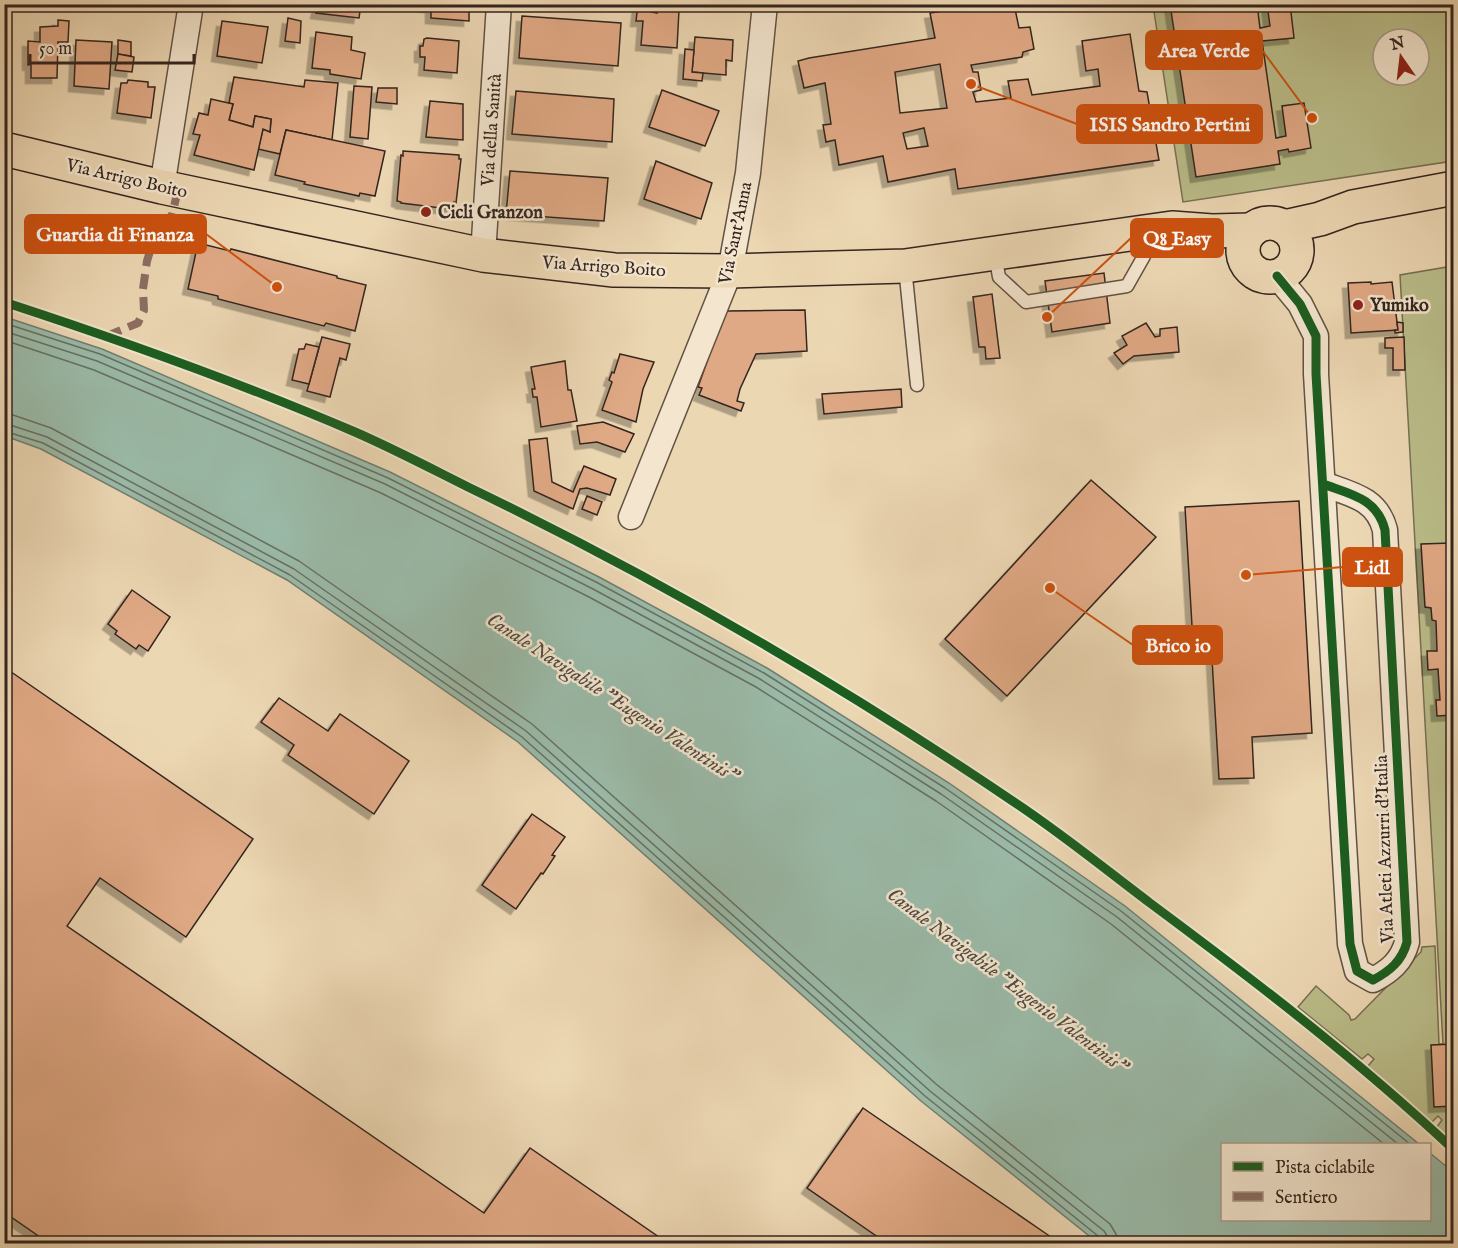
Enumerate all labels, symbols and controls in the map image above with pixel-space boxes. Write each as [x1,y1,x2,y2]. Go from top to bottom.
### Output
scale bar [30,27,194,65]
north arrow [1371,27,1431,87]
callout: Area Verde [1146,31,1262,69]
text: N [1388,33,1407,56]
text: 50 m [39,38,72,61]
text: Area Verde [1157,39,1251,64]
street label: Via della Sanità [477,73,508,188]
callout: ISIS Sandro Pertini [1077,105,1262,143]
text: ISIS Sandro Pertini [1090,113,1251,138]
street label: Via Arrigo Boito [63,154,190,205]
street label: Via Sant'Anna [714,180,759,288]
place label: Cicli Granzon [438,202,543,225]
marker: Cicli Granzon [419,205,433,219]
callout: Guardia di Finanza [25,215,206,253]
callout: Q8 Easy [1131,219,1223,257]
text: Guardia di Finanza [36,223,194,248]
text: Q8 Easy [1143,227,1212,252]
street label: Via Arrigo Boito [540,252,667,283]
place label: Yumiko [1370,295,1429,318]
marker: Yumiko [1351,298,1365,312]
callout: Lidl [1343,548,1402,586]
text: Lidl [1354,556,1390,581]
water label: Canale Navigabile "Eugenio Valentinis" [481,608,744,791]
callout: Brico io [1133,626,1222,664]
text: Brico io [1145,634,1211,659]
street label: Via Atleti Azzurri d'Italia [1371,754,1400,944]
water label: Canale Navigabile "Eugenio Valentinis" [881,883,1134,1082]
legend [1221,1143,1431,1221]
text: Pista ciclabile [1275,1157,1375,1180]
text: Sentiero [1275,1187,1338,1210]

